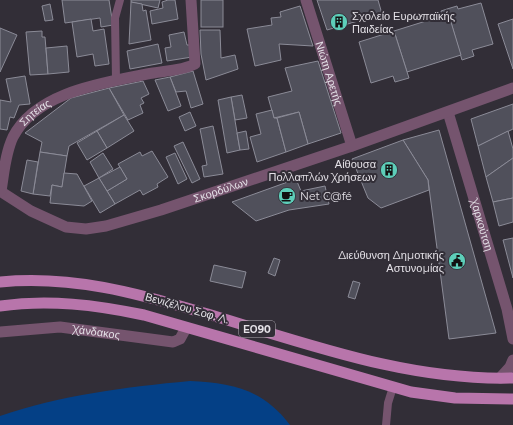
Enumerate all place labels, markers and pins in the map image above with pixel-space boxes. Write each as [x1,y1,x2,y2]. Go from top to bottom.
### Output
place label: Σχολείο Ευρωπαϊκής Παιδείας [352,9,455,36]
building icon: Σχολείο Ευρωπαϊκής Παιδείας [329,12,349,32]
place label: Αίθουσα Πολλαπλών Χρήσεων [268,157,377,184]
building icon: Αίθουσα Πολλαπλών Χρήσεων [379,160,399,180]
cafe icon: Net C@fé [277,186,297,206]
place label: Net C@fé [300,189,352,203]
place label: Διεύθυνση Δημοτικής Αστυνομίας [338,248,444,275]
public building icon: Διεύθυνση Δημοτικής Αστυνομίας [447,251,467,271]

